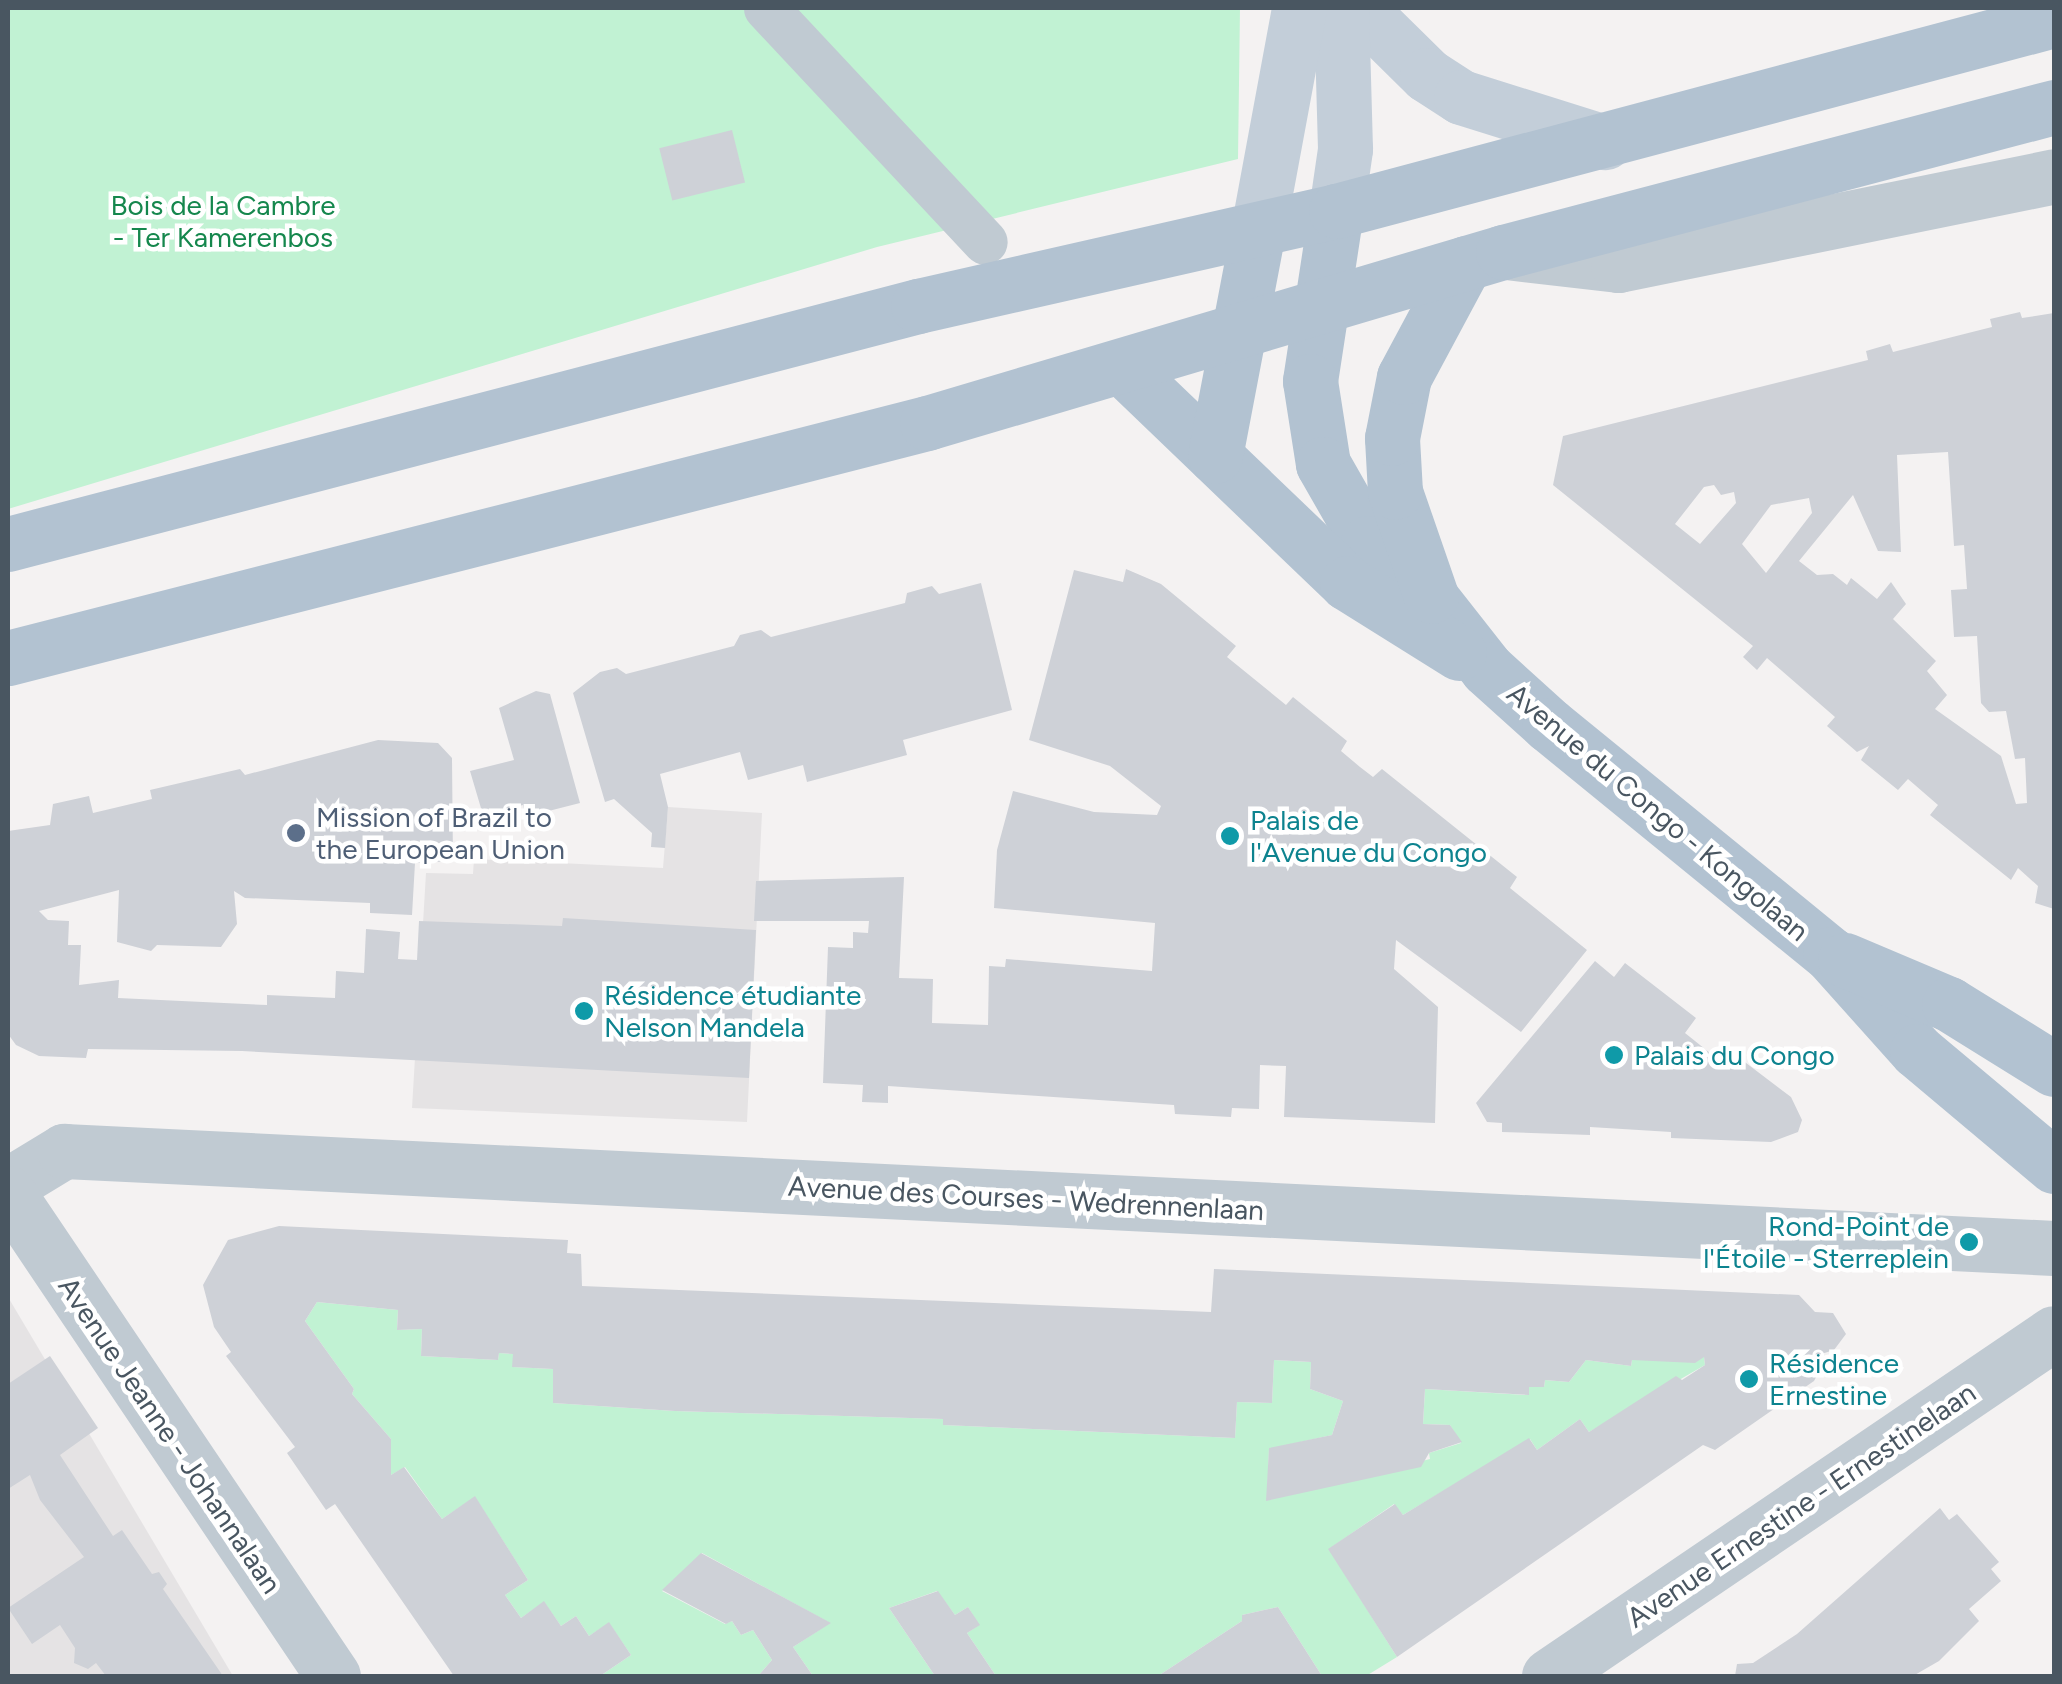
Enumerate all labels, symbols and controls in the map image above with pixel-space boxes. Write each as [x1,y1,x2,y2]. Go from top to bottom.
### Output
park label: Bois de la Cambre - Ter Kamerenbos [110,188,336,254]
street label: Avenue du Congo - Kongolaan [1501,676,1815,948]
place label: Mission of Brazil to the European Union [316,800,565,866]
place label: Palais de l'Avenue du Congo [1250,803,1487,869]
marker: Mission of Brazil to the European Union [285,822,307,844]
marker: Palais de l'Avenue du Congo [1219,825,1241,847]
place label: Résidence étudiante Nelson Mandela [604,978,861,1044]
marker: Résidence étudiante Nelson Mandela [573,1000,595,1022]
place label: Palais du Congo [1634,1038,1835,1072]
marker: Palais du Congo [1603,1044,1625,1066]
street label: Avenue des Courses - Wedrennenlaan [787,1169,1265,1227]
place label: Rond-Point de l'Étoile - Sterreplein [1703,1209,1949,1275]
marker: Rond-Point de l'Étoile - Sterreplein [1958,1231,1980,1253]
street label: Avenue Jeanne - Johannalaan [51,1271,289,1599]
place label: Résidence Ernestine [1769,1346,1899,1412]
marker: Résidence Ernestine [1738,1368,1760,1390]
street label: Avenue Ernestine - Ernestinelaan [1620,1375,1982,1635]

